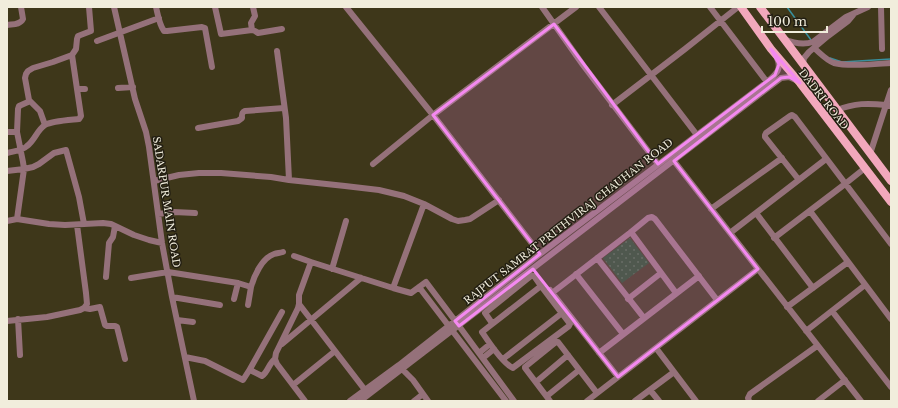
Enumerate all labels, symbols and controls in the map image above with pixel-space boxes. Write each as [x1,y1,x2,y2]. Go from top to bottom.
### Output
scale bar [762,8,827,34]
text: 100 m [768,14,807,29]
street label: DADRI ROAD [796,66,851,132]
street label: SADARPUR MAIN ROAD [150,136,183,269]
street label: RAJPUT SAMRAT PRITHVIRAJ CHAUHAN ROAD [461,136,676,307]

